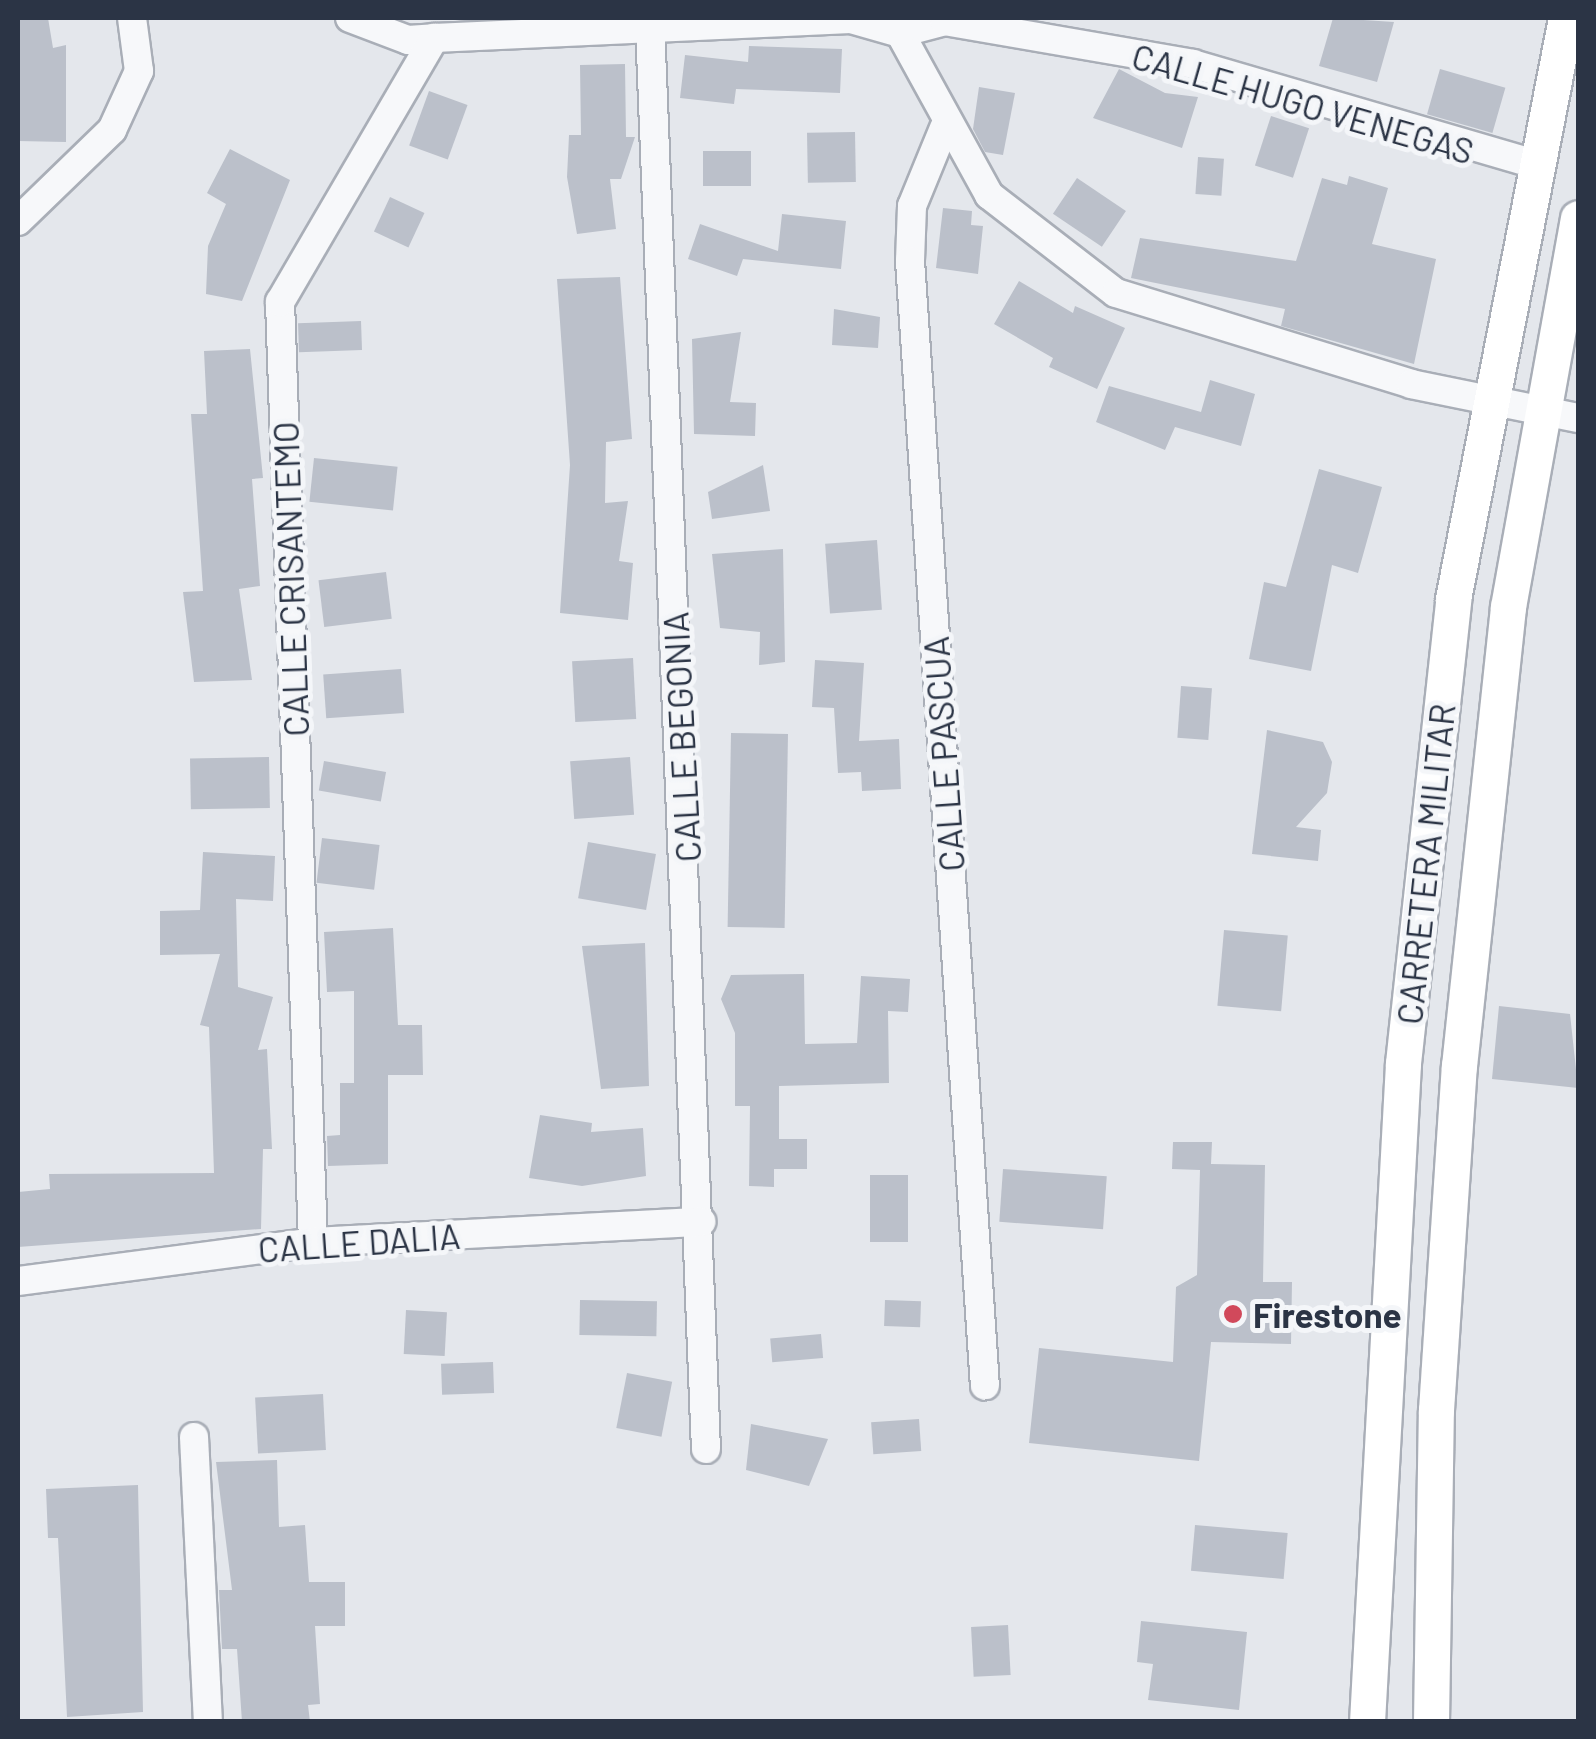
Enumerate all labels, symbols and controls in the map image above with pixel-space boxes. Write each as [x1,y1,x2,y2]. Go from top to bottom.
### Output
street label: CALLE HUGO VENEGAS [1127,34,1479,172]
street label: CALLE CRISANTEMO [264,421,316,737]
street label: CALLE BEGONIA [653,611,709,863]
street label: CALLE PASCUA [914,635,972,873]
street label: CARRETERA MILITAR [1387,702,1463,1026]
street label: CALLE DALIA [256,1214,462,1270]
place label: Firestone [1253,1293,1402,1335]
marker: Firestone [1222,1303,1244,1325]

